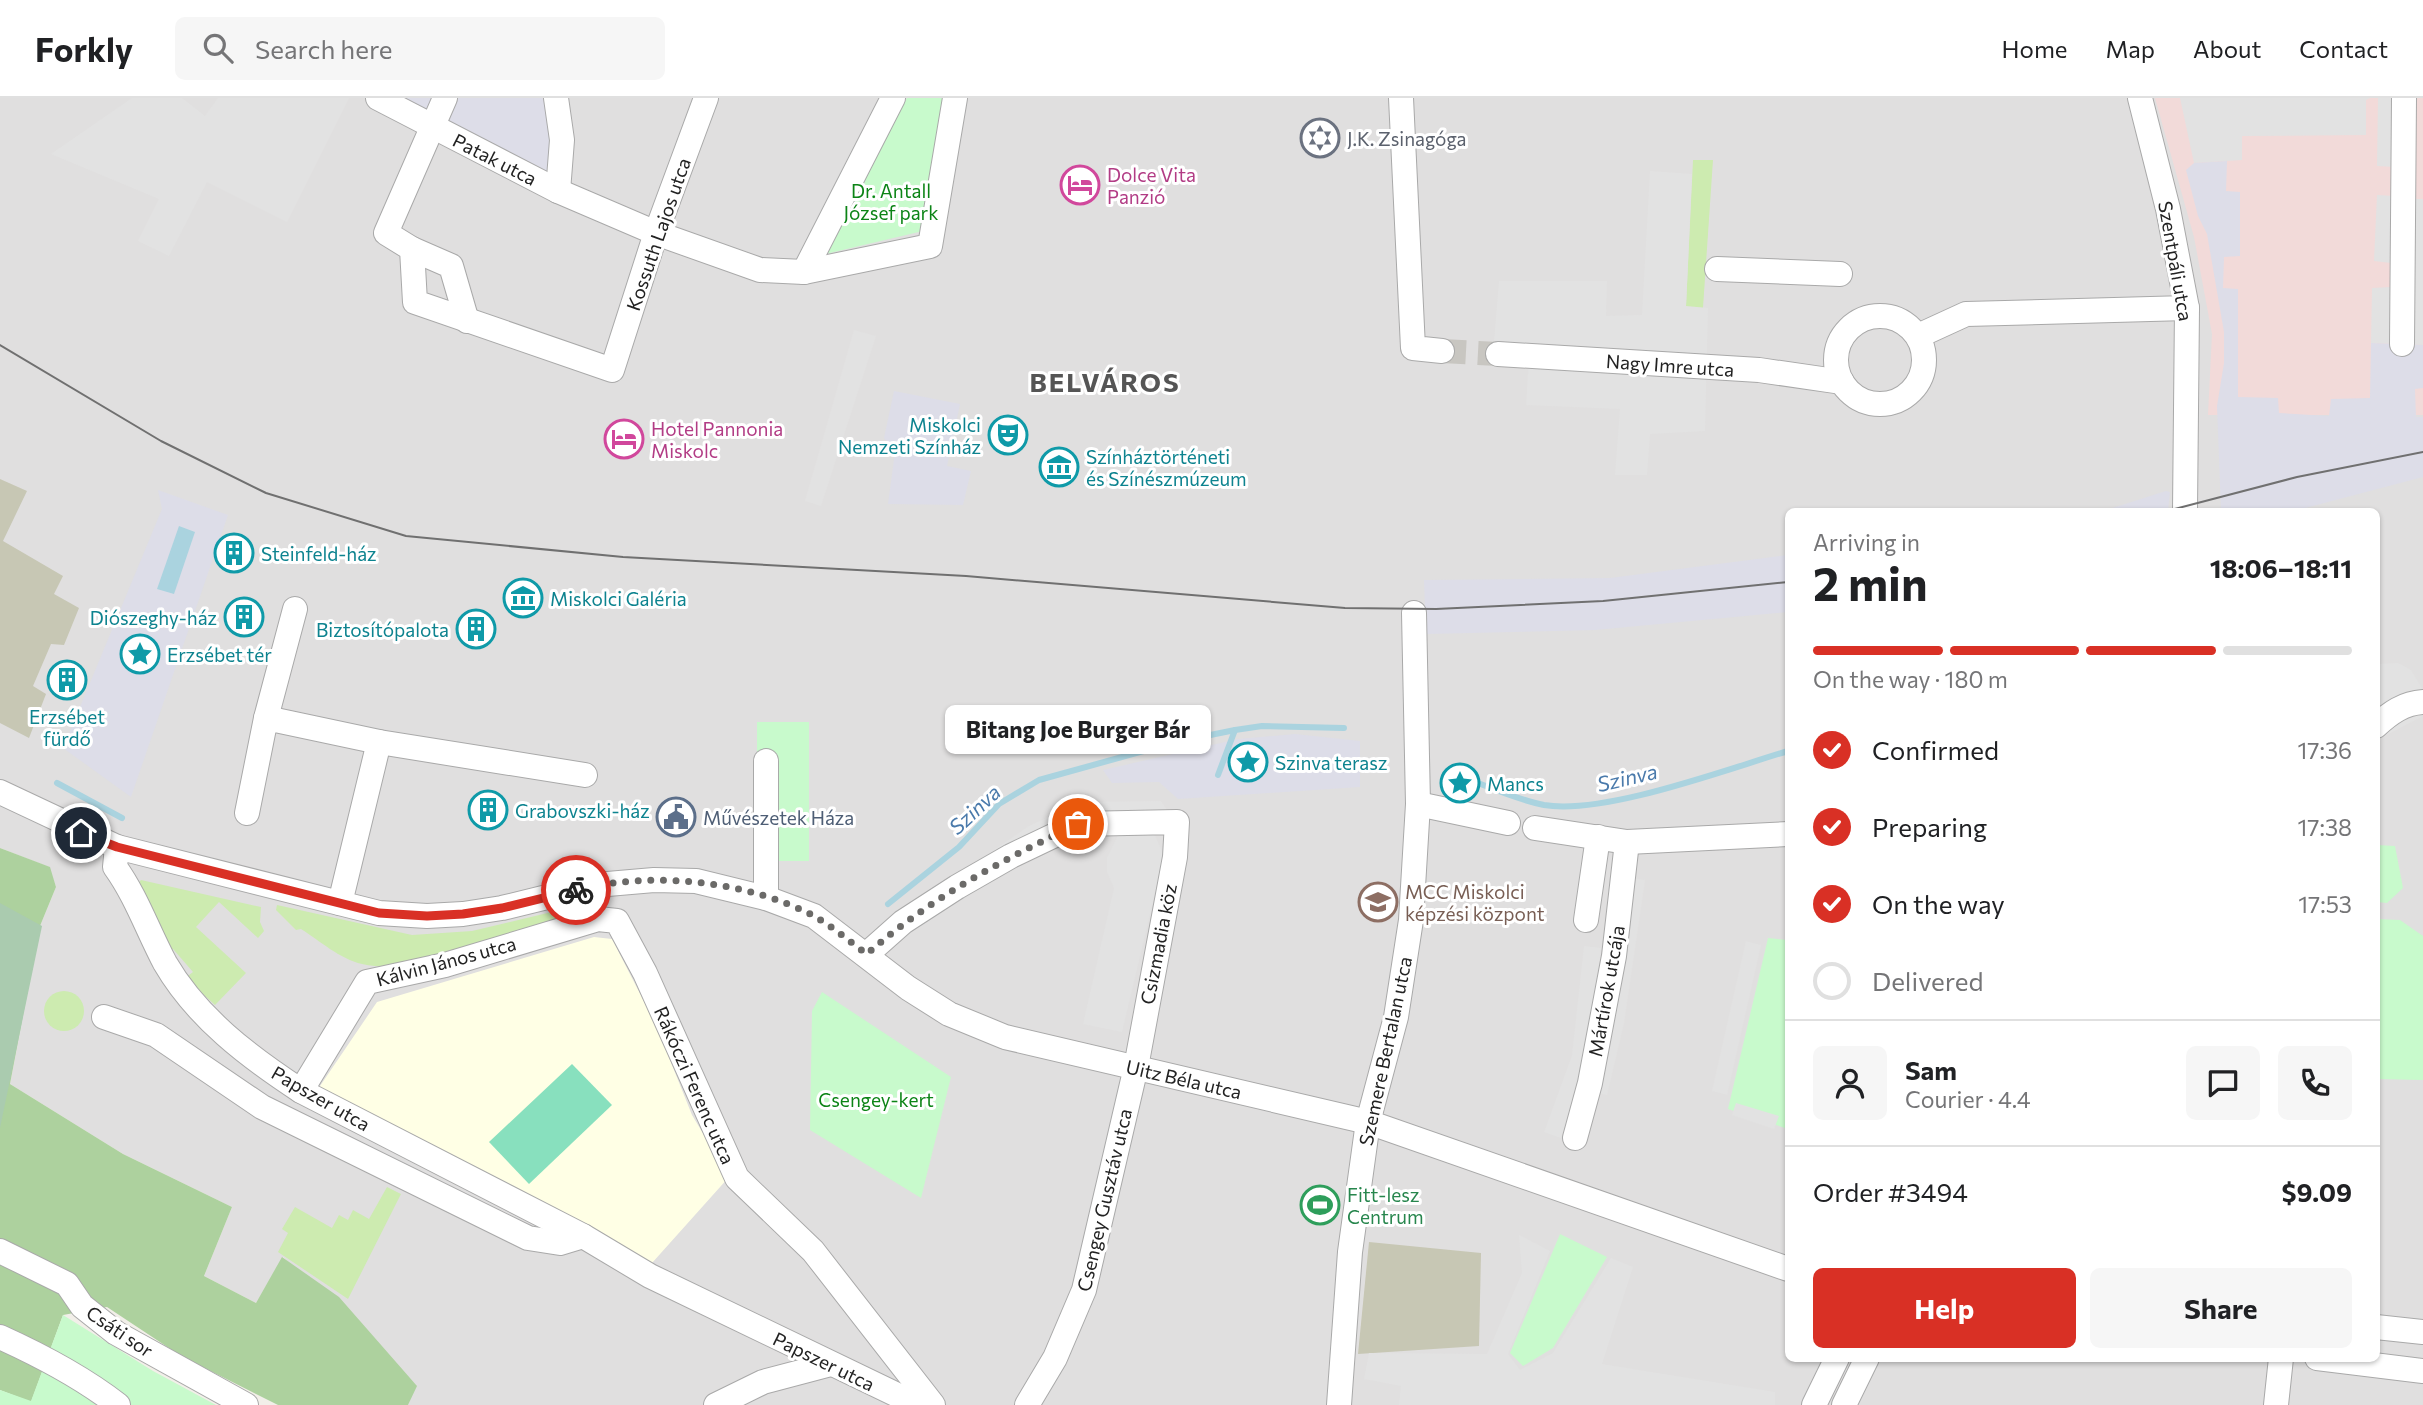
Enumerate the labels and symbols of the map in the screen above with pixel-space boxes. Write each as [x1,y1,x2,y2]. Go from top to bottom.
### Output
synagogue icon: J.K. Zsinagóga [1299,117,1341,159]
place label: J.K. Zsinagóga [1347,127,1467,150]
street label: Patak utca [449,128,541,190]
street label: Kossuth Lajos utca [621,155,695,313]
place label: Dolce Vita Panzió [1107,163,1196,208]
hotel icon: Dolce Vita Panzió [1059,164,1101,206]
park label: Dr. Antall József park [843,179,939,224]
street label: Szentpáli utca [2154,199,2198,323]
street label: Nagy Imre utca [1605,349,1735,381]
district label: BELVÁROS [1029,366,1181,397]
place label: Miskolci Nemzeti Színház [838,413,981,458]
theatre icon: Miskolci Nemzeti Színház [987,414,1029,456]
place label: Hotel Pannonia Miskolc [651,417,783,462]
hotel icon: Hotel Pannonia Miskolc [603,418,645,460]
place label: Színháztörténeti és Színészmúzeum [1086,445,1247,490]
museum icon: Színháztörténeti és Színészmúzeum [1038,446,1080,488]
building icon: Steinfeld-ház [213,532,255,574]
place label: Steinfeld-ház [261,542,376,565]
museum icon: Miskolci Galéria [502,577,544,619]
place label: Miskolci Galéria [550,587,687,610]
building icon: Diószeghy-ház [223,596,265,638]
place label: Diószeghy-ház [90,606,217,629]
building icon: Biztosítópalota [455,608,497,650]
place label: Biztosítópalota [316,618,449,641]
place icon: Erzsébet tér [119,633,161,675]
place label: Erzsébet tér [167,643,272,666]
building icon: Erzsébet fürdő [46,659,88,701]
place label: Erzsébet fürdő [29,705,105,750]
callout: Bitang Joe Burger Bár [945,705,1211,754]
place icon: Szinva terasz [1227,741,1269,783]
place label: Szinva terasz [1275,751,1387,774]
water label: Szinva [1594,758,1660,796]
place icon: Mancs [1439,762,1481,804]
place label: Mancs [1487,772,1544,795]
water label: Szinva [943,779,1005,839]
building icon: Grabovszki-ház [467,789,509,831]
pin [1048,794,1108,854]
public building icon: Művészetek Háza [655,796,697,838]
place label: Grabovszki-ház [515,799,650,822]
pin [51,803,111,863]
place label: Művészetek Háza [703,806,854,829]
courier [541,855,611,925]
place label: MCC Miskolci képzési központ [1405,880,1545,925]
school or university icon: MCC Miskolci képzési központ [1357,881,1399,923]
street label: Csizmadia köz [1135,882,1181,1006]
street label: Mártírok utcája [1583,924,1629,1058]
street label: Kálvin János utca [374,931,518,991]
street label: Szemere Bertalan utca [1354,954,1416,1148]
street label: Rákóczi Ferenc utca [650,1002,740,1168]
street label: Uitz Béla utca [1124,1055,1244,1103]
street label: Papszer utca [268,1061,374,1135]
park label: Csengey-kert [818,1088,934,1111]
street label: Csengey Gusztáv utca [1072,1106,1136,1294]
place label: Fitt-lesz Centrum [1347,1183,1424,1228]
sports icon: Fitt-lesz Centrum [1299,1184,1341,1226]
street label: Csáti sor [82,1300,158,1362]
street label: Papszer utca [770,1327,878,1395]

